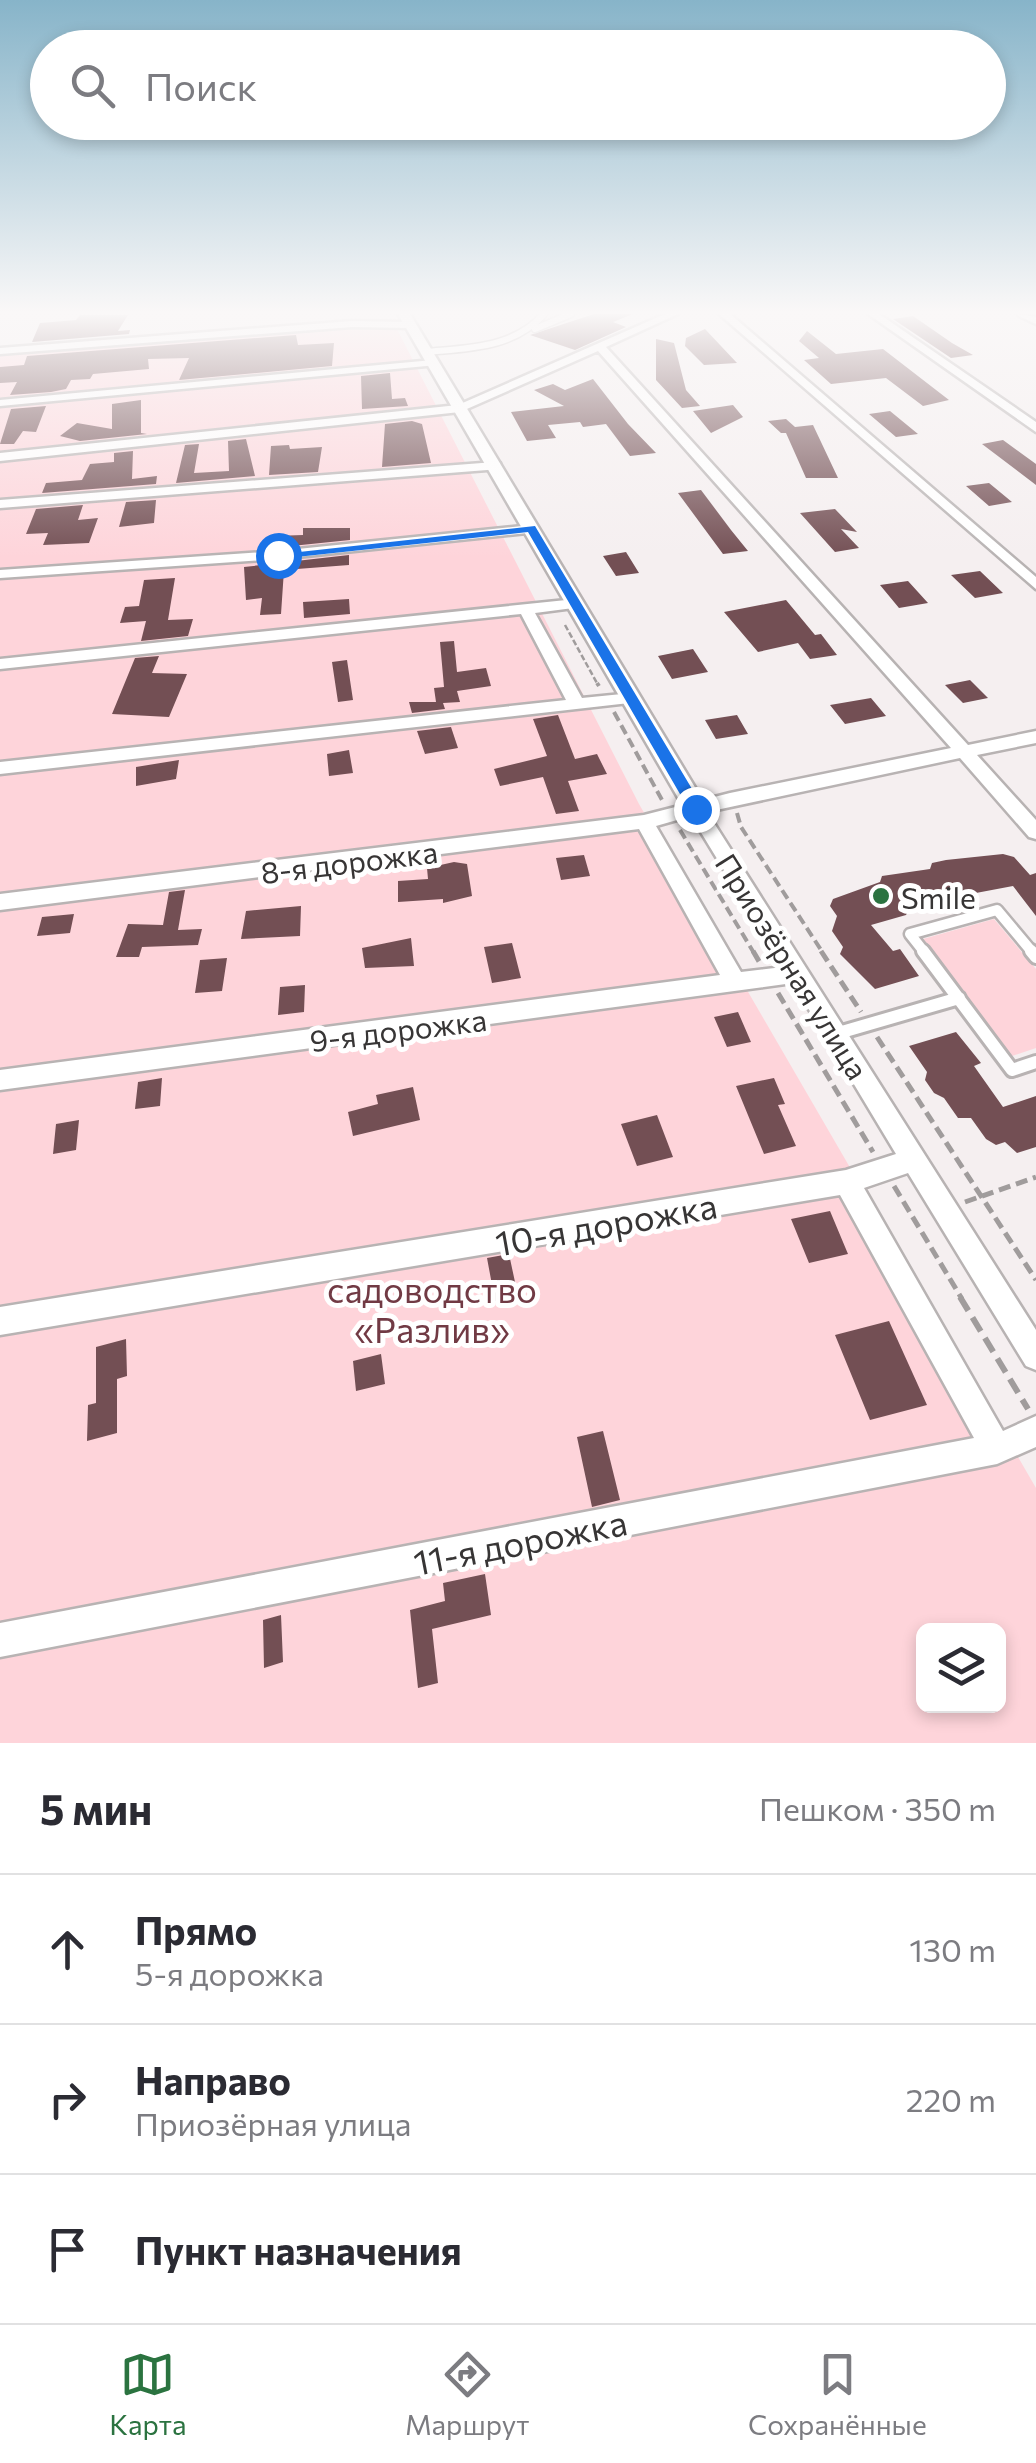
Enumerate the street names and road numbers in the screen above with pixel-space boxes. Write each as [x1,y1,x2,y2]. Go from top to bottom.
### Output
street label: 8-я дорожка [258,832,440,890]
street label: Приозёрная улица [709,846,877,1086]
street label: 9-я дорожка [307,1000,489,1058]
street label: 10-я дорожка [492,1182,720,1264]
street label: 11-я дорожка [410,1499,630,1583]

